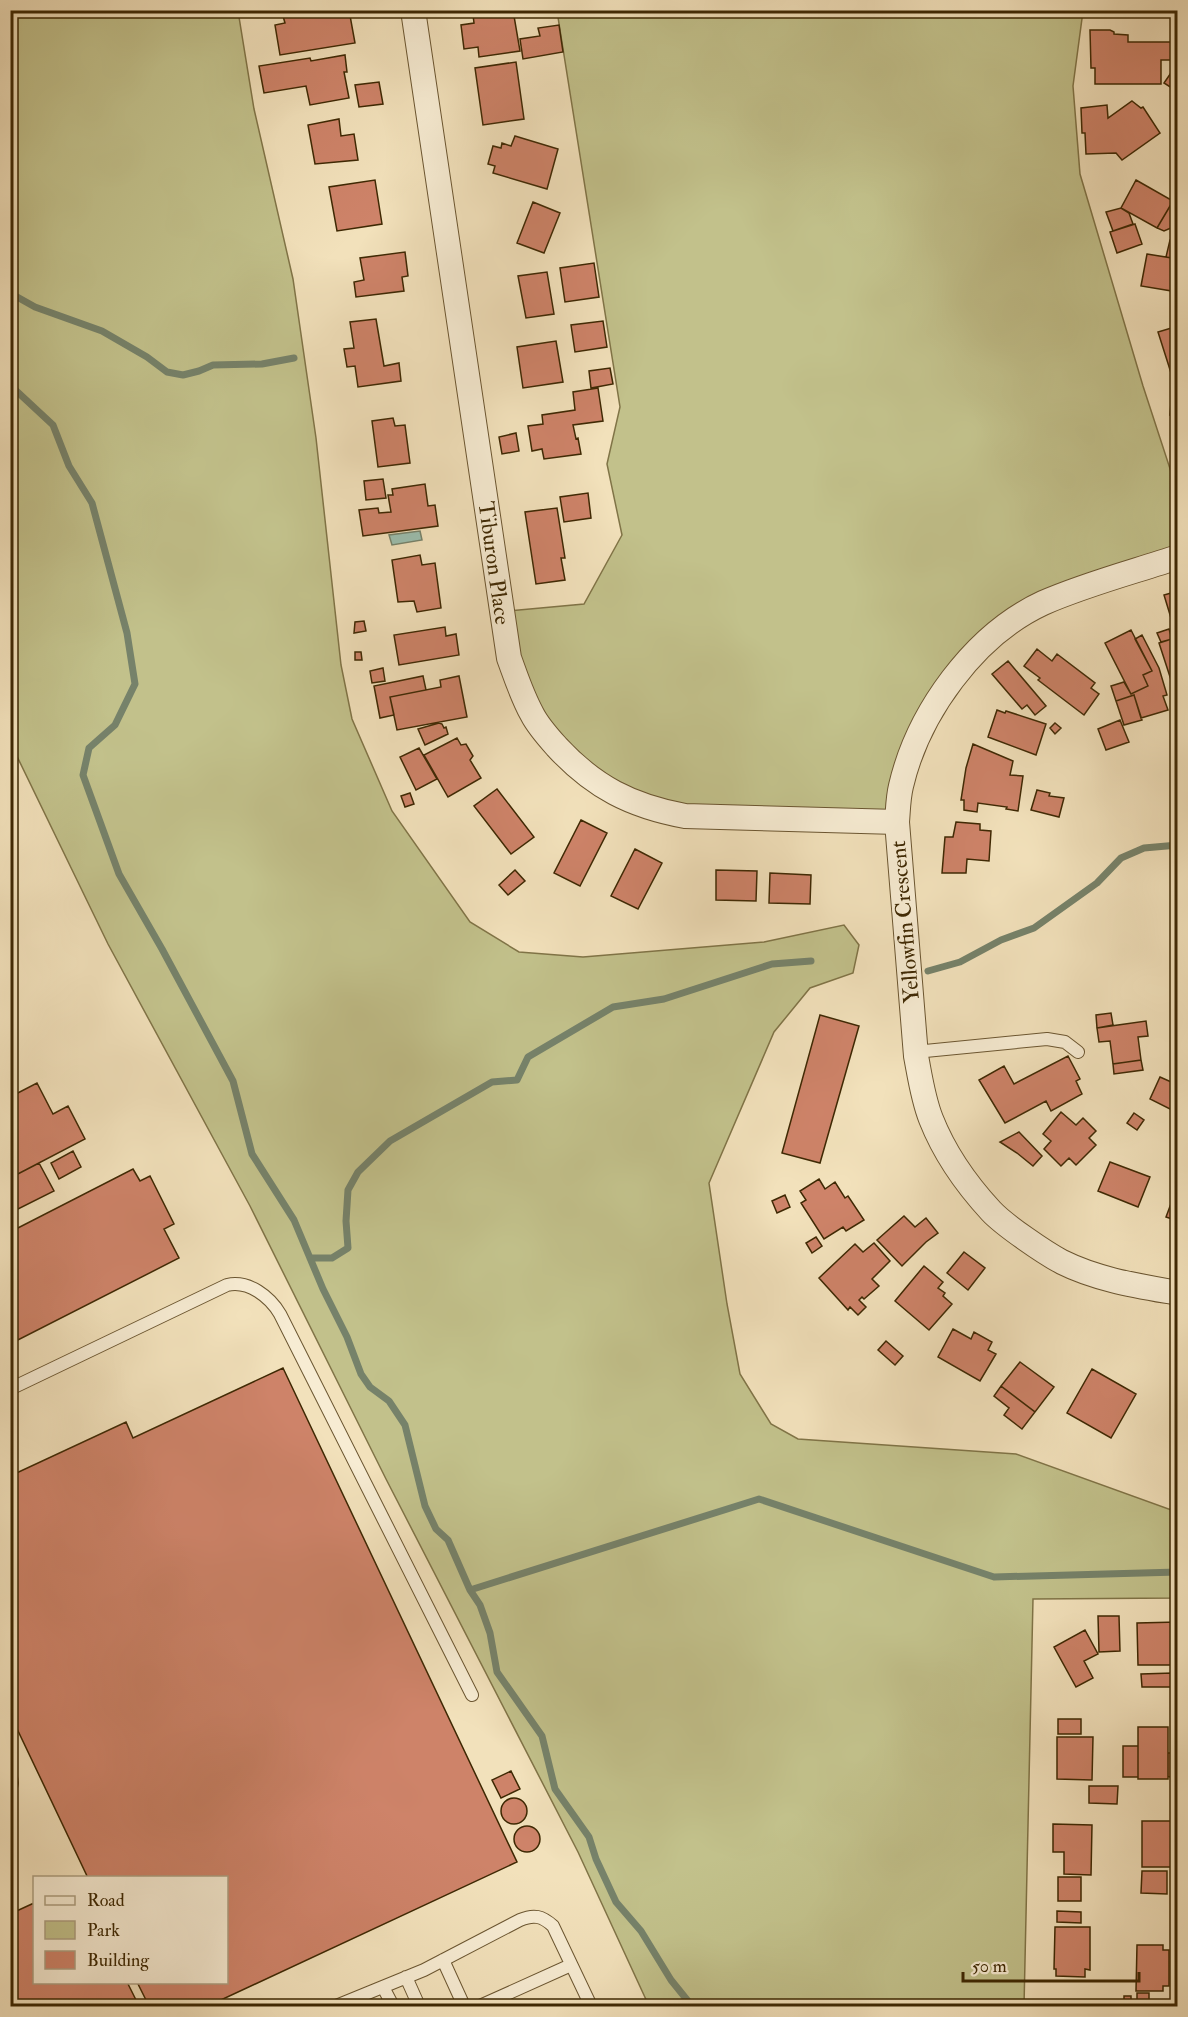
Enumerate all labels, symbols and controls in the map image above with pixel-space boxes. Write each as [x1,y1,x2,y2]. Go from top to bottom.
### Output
street label: Tiburon Place [472,500,517,627]
street label: Yellowfin Crescent [884,840,926,1004]
legend [33,1876,228,1984]
text: Road [87,1889,125,1912]
text: Park [87,1919,120,1942]
scale bar [963,1945,1138,1983]
text: Building [87,1949,150,1972]
text: 50 m [972,1955,1007,1978]

